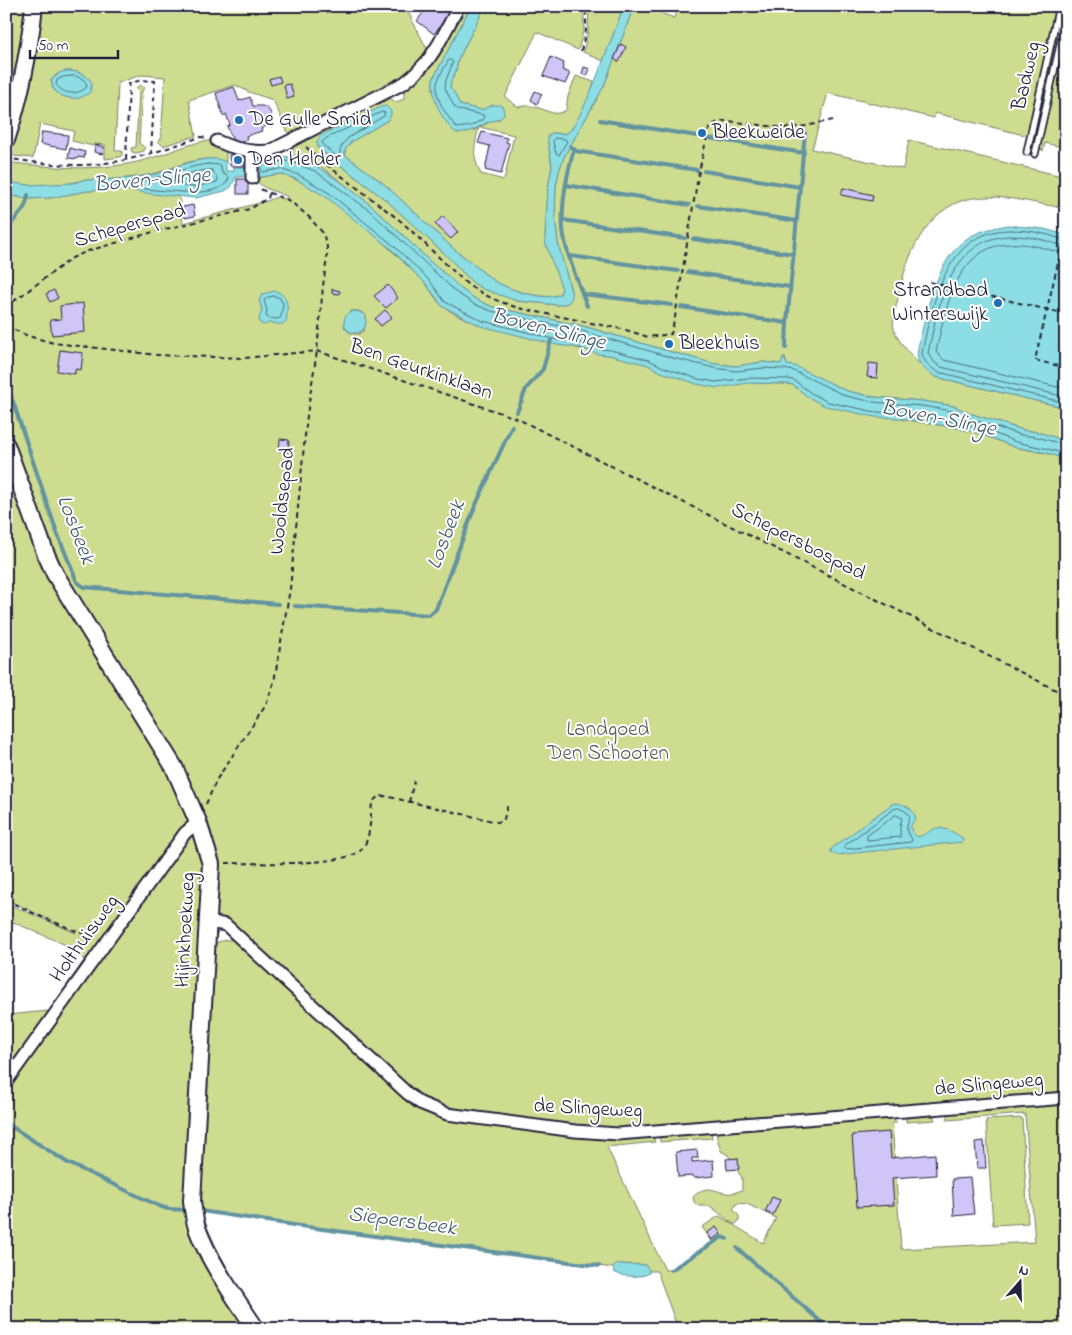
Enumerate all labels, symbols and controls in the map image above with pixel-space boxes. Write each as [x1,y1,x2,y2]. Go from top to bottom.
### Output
scale bar [30,28,118,60]
text: 50 m [38,35,69,57]
street label: Badweg [1004,39,1051,115]
place label: De Gulle Smid [248,105,371,135]
marker: De Gulle Smid [233,114,245,126]
place label: Bleekweide [711,118,805,148]
marker: Bleekweide [696,127,708,139]
place label: Den Helder [247,145,342,175]
marker: Den Helder [232,154,244,166]
water label: Boven-Slinge [92,160,213,202]
street label: Scheperspad [71,196,189,256]
place label: Strandbad Winterswijk [892,276,989,330]
marker: Strandbad Winterswijk [992,297,1004,309]
water label: Boven-Slinge [487,300,610,360]
place label: Bleekhuis [678,329,760,359]
street label: Ben Geurkinklaan [345,331,496,408]
marker: Bleekhuis [663,338,675,350]
water label: Boven-Slinge [878,392,999,446]
street label: Wooldsepad [262,446,304,556]
water label: Losbeek [47,491,103,570]
water label: Losbeek [419,495,475,574]
street label: Schepersbospad [725,495,871,589]
park label: Landgoed Den Schooten [546,715,669,769]
street label: Hijinkhoekweg [168,871,206,989]
street label: Holthuisweg [43,889,129,990]
street label: de Slingeweg [933,1065,1045,1107]
street label: de Slingeweg [533,1091,643,1129]
water label: Siepersbeek [346,1199,459,1246]
north arrow [994,1258,1044,1308]
text: N [1016,1260,1032,1283]

